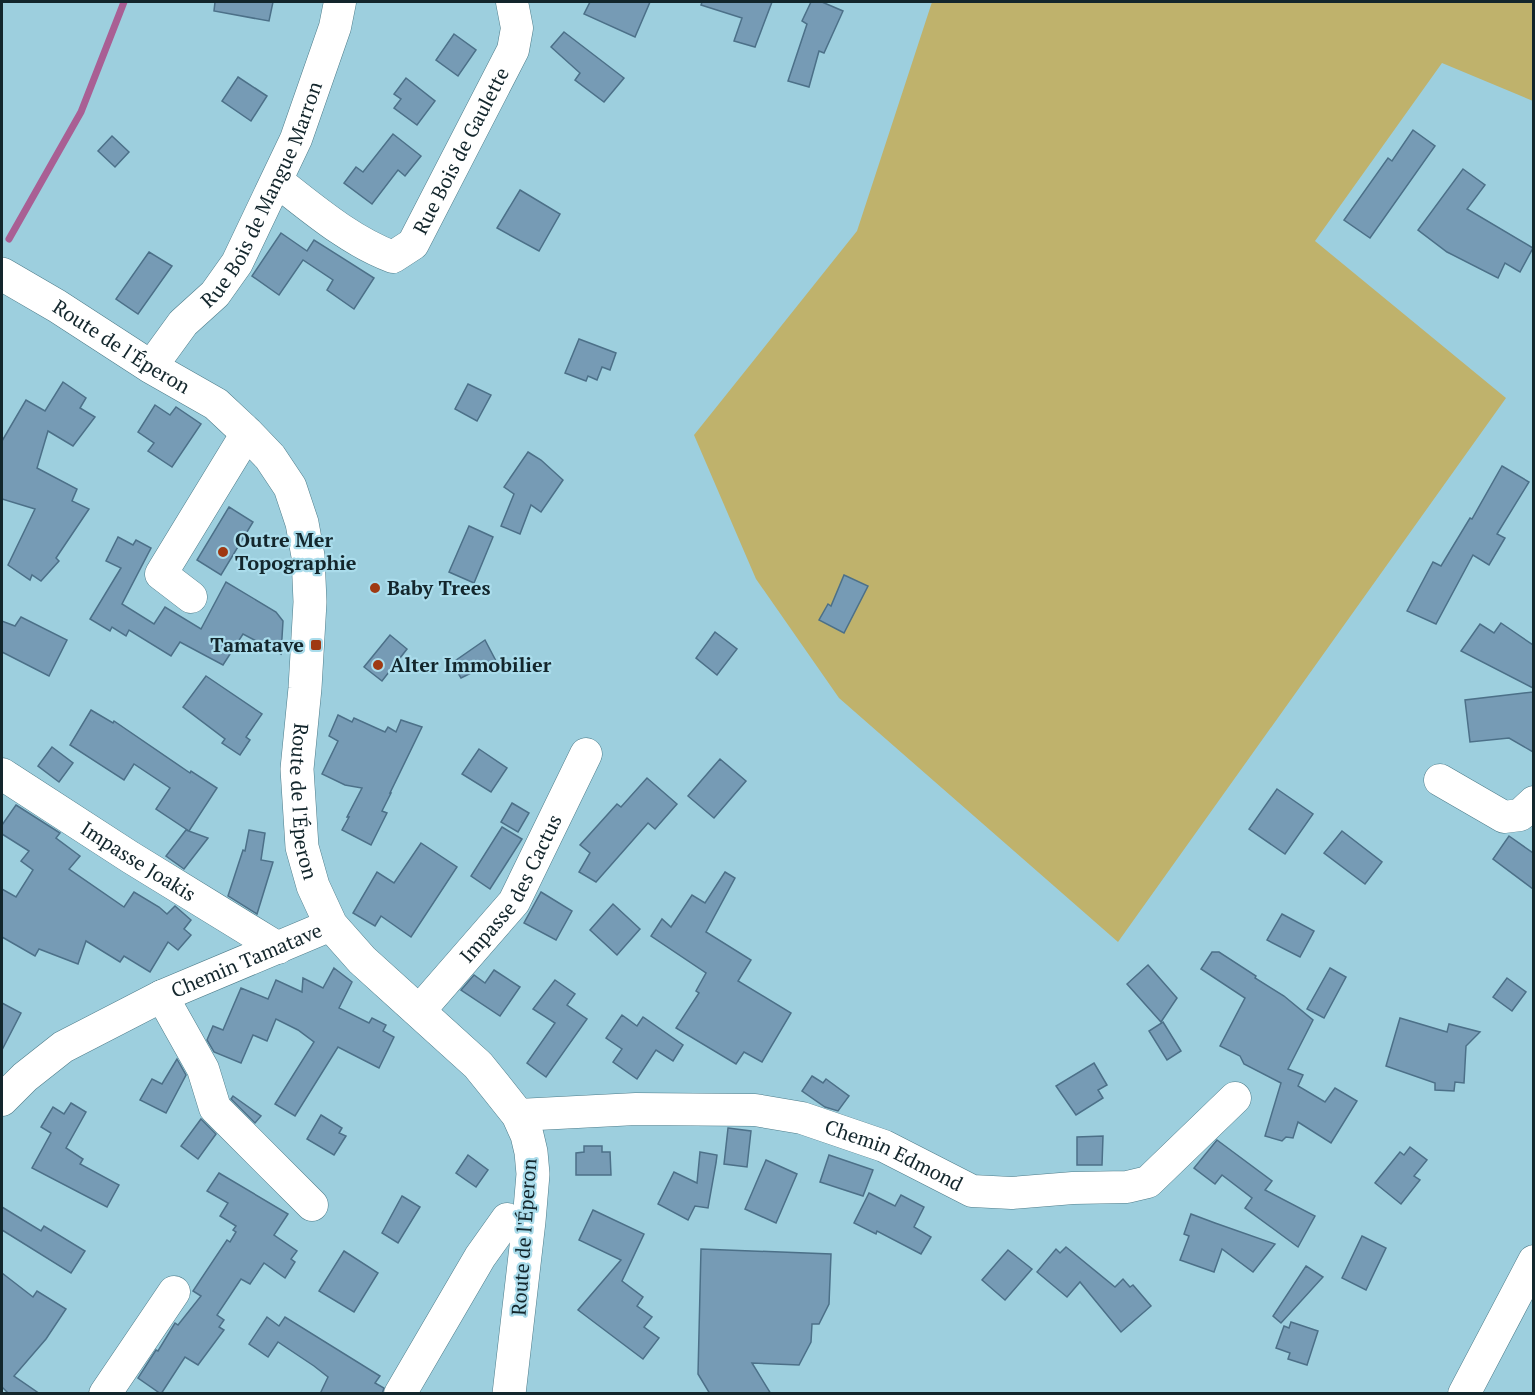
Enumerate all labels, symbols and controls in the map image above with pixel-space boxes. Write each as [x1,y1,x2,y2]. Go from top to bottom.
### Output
street label: Rue Bois de Gaulette [406,62,515,239]
street label: Rue Bois de Mangue Marron [195,77,328,314]
street label: Route de l'Éperon [48,293,195,400]
place label: Outre Mer Topographie [235,526,357,576]
marker: Outre Mer Topographie [216,545,230,559]
place label: Baby Trees [387,574,490,601]
marker: Baby Trees [368,581,382,595]
place label: Tamatave [210,631,304,658]
marker: Tamatave [309,638,323,652]
place label: Alter Immobilier [390,651,552,678]
marker: Alter Immobilier [371,658,385,672]
street label: Route de l'Éperon [284,722,325,883]
street label: Impasse des Cactus [453,809,568,968]
street label: Impasse Joakis [76,815,201,907]
street label: Chemin Tamatave [167,916,326,1004]
street label: Chemin Edmond [821,1113,968,1197]
street label: Route de l'Éperon [505,1157,542,1316]

